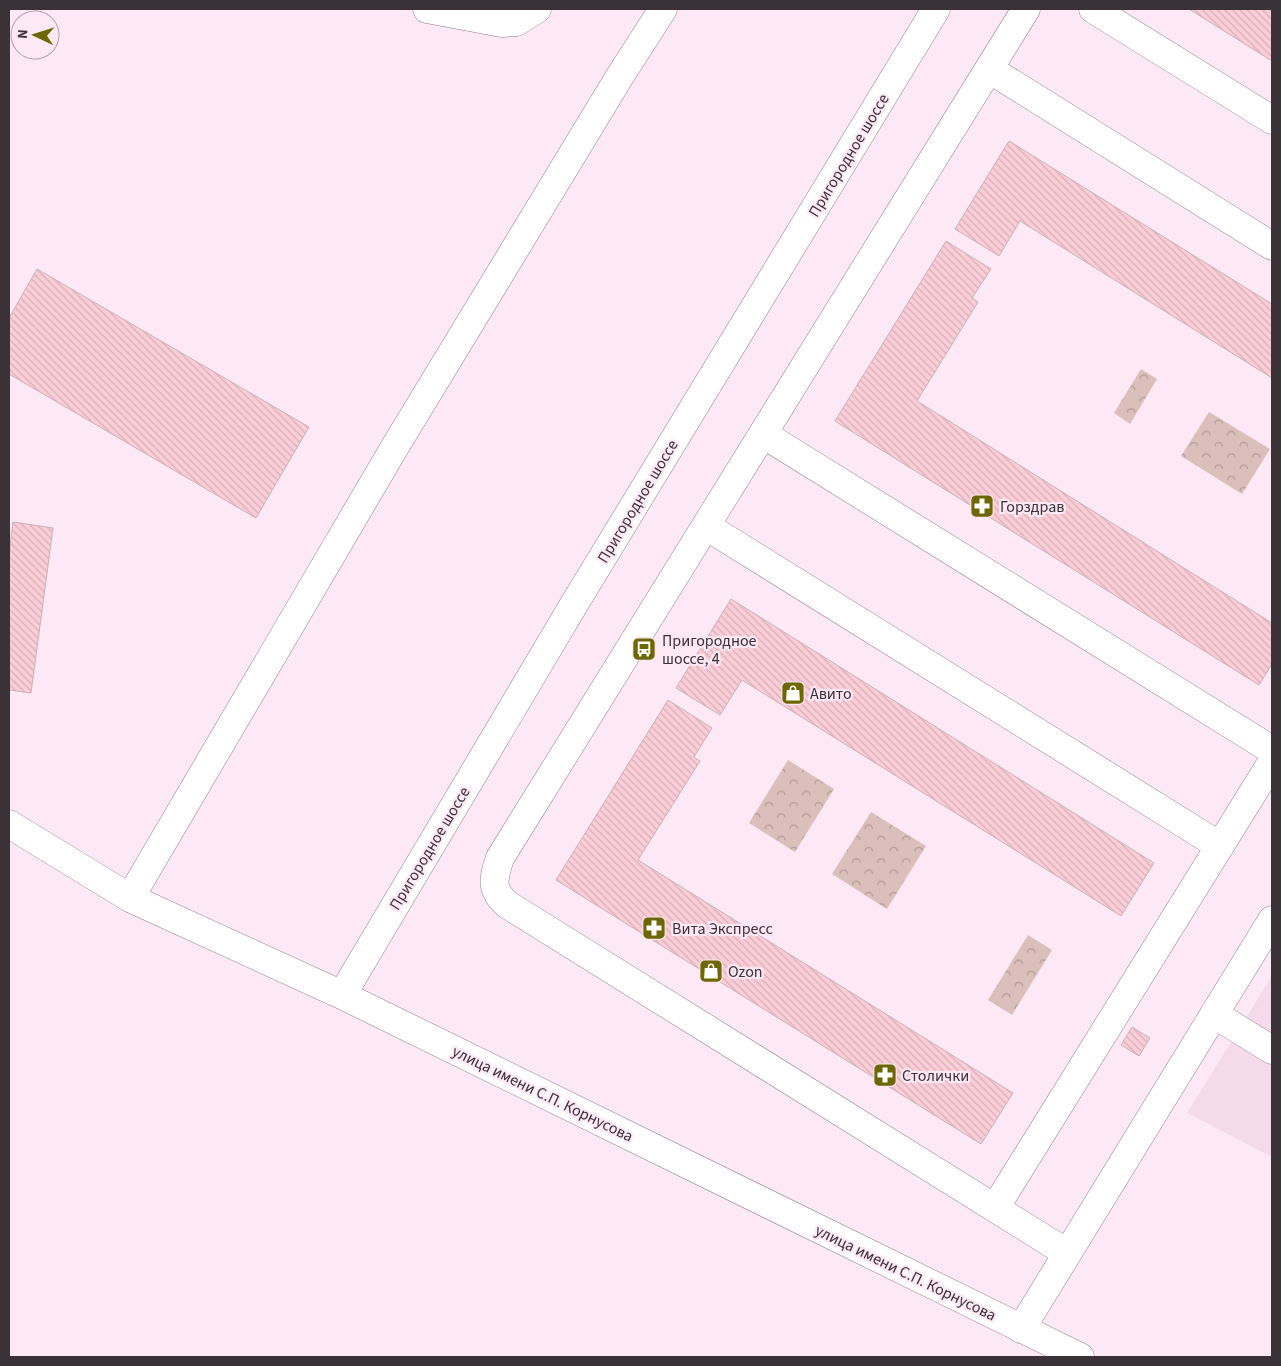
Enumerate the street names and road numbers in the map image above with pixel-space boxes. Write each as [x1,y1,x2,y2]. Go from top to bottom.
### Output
street label: Пригородное шоссе [803,90,894,221]
street label: Пригородное шоссе [592,436,683,567]
street label: Пригородное шоссе [384,783,475,914]
street label: улица имени С.П. Корнусова [448,1040,637,1147]
street label: улица имени С.П. Корнусова [811,1219,1000,1326]

